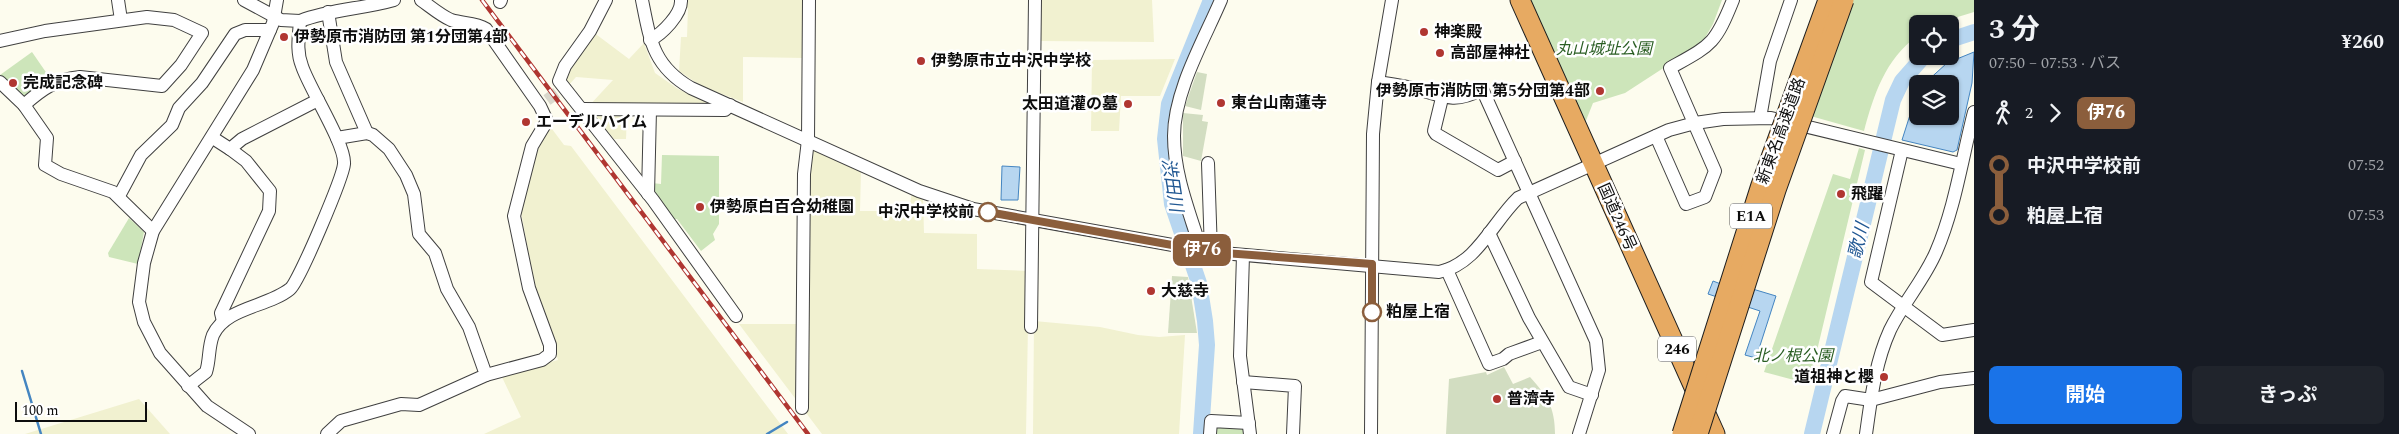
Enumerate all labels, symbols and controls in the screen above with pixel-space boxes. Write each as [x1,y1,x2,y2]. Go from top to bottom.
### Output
text: 3 分 [1989,8,2040,51]
map controls [1909,15,1959,125]
button: locate [1909,15,1959,65]
place label: 神楽殿 [1434,20,1482,44]
place label: 伊勢原市消防団 第1分団第4部 [293,25,508,49]
marker: 神楽殿 [1418,26,1430,38]
text: ¥260 [2341,28,2384,57]
marker: 伊勢原市消防団 第1分団第4部 [278,31,290,43]
park label: 丸山城址公園 [1556,37,1654,61]
place label: 高部屋神社 [1450,41,1530,65]
marker: 高部屋神社 [1434,47,1446,59]
place label: 伊勢原市立中沢中学校 [930,49,1091,73]
text: 07:50 – 07:53 · バス [1989,51,2121,75]
marker: 伊勢原市立中沢中学校 [915,55,927,67]
place label: 完成記念碑 [23,71,103,95]
street label: 新東名高速道路 [1751,74,1811,188]
button: layers [1909,75,1959,125]
marker: 完成記念碑 [7,77,19,89]
place label: 伊勢原市消防団 第5分団第4部 [1375,79,1590,103]
marker: 伊勢原市消防団 第5分団第4部 [1594,85,1606,97]
place label: 東台山南蓮寺 [1231,91,1327,115]
place label: 太田道灌の墓 [1022,92,1118,116]
marker: 東台山南蓮寺 [1215,97,1227,109]
marker: 太田道灌の墓 [1122,98,1134,110]
icon: walk [1989,99,2017,127]
icon: forward [2041,99,2069,127]
text: 伊76 [2087,99,2125,126]
text: 2 [2025,101,2033,125]
place label: エーデルハイム [536,110,647,134]
marker: エーデルハイム [520,116,532,128]
text: 中沢中学校前 [2027,152,2141,181]
text: 07:52 [2348,153,2384,177]
water label: 渋田川 [1154,156,1190,216]
street label: 国道246号 [1591,179,1643,255]
place label: 飛躍 [1851,182,1883,206]
marker: 飛躍 [1835,188,1847,200]
place label: 伊勢原白百合幼稚園 [709,195,854,219]
place label: 中沢中学校前 [878,200,974,224]
marker: 伊勢原白百合幼稚園 [694,201,706,213]
marker: 中沢中学校前 [978,202,998,222]
text: 粕屋上宿 [2027,202,2103,231]
text: 07:53 [2348,203,2384,227]
road number: E1A [1730,204,1772,228]
water label: 歌川 [1842,218,1877,262]
line badge: 伊76 [1173,234,1231,266]
text: 伊76 [1183,236,1221,263]
place label: 大慈寺 [1161,279,1209,303]
marker: 大慈寺 [1145,285,1157,297]
place label: 粕屋上宿 [1386,300,1450,324]
marker: 粕屋上宿 [1362,302,1382,322]
road number: 246 [1658,336,1696,362]
park label: 北ノ根公園 [1753,344,1835,368]
place label: 道祖神と櫻 [1794,365,1874,389]
button: 開始 [1989,366,2182,424]
button: きっぷ [2192,366,2384,424]
marker: 道祖神と櫻 [1878,371,1890,383]
place label: 普濟寺 [1507,387,1555,411]
marker: 普濟寺 [1491,393,1503,405]
scale bar [15,399,148,422]
text: 100 m [22,400,59,421]

